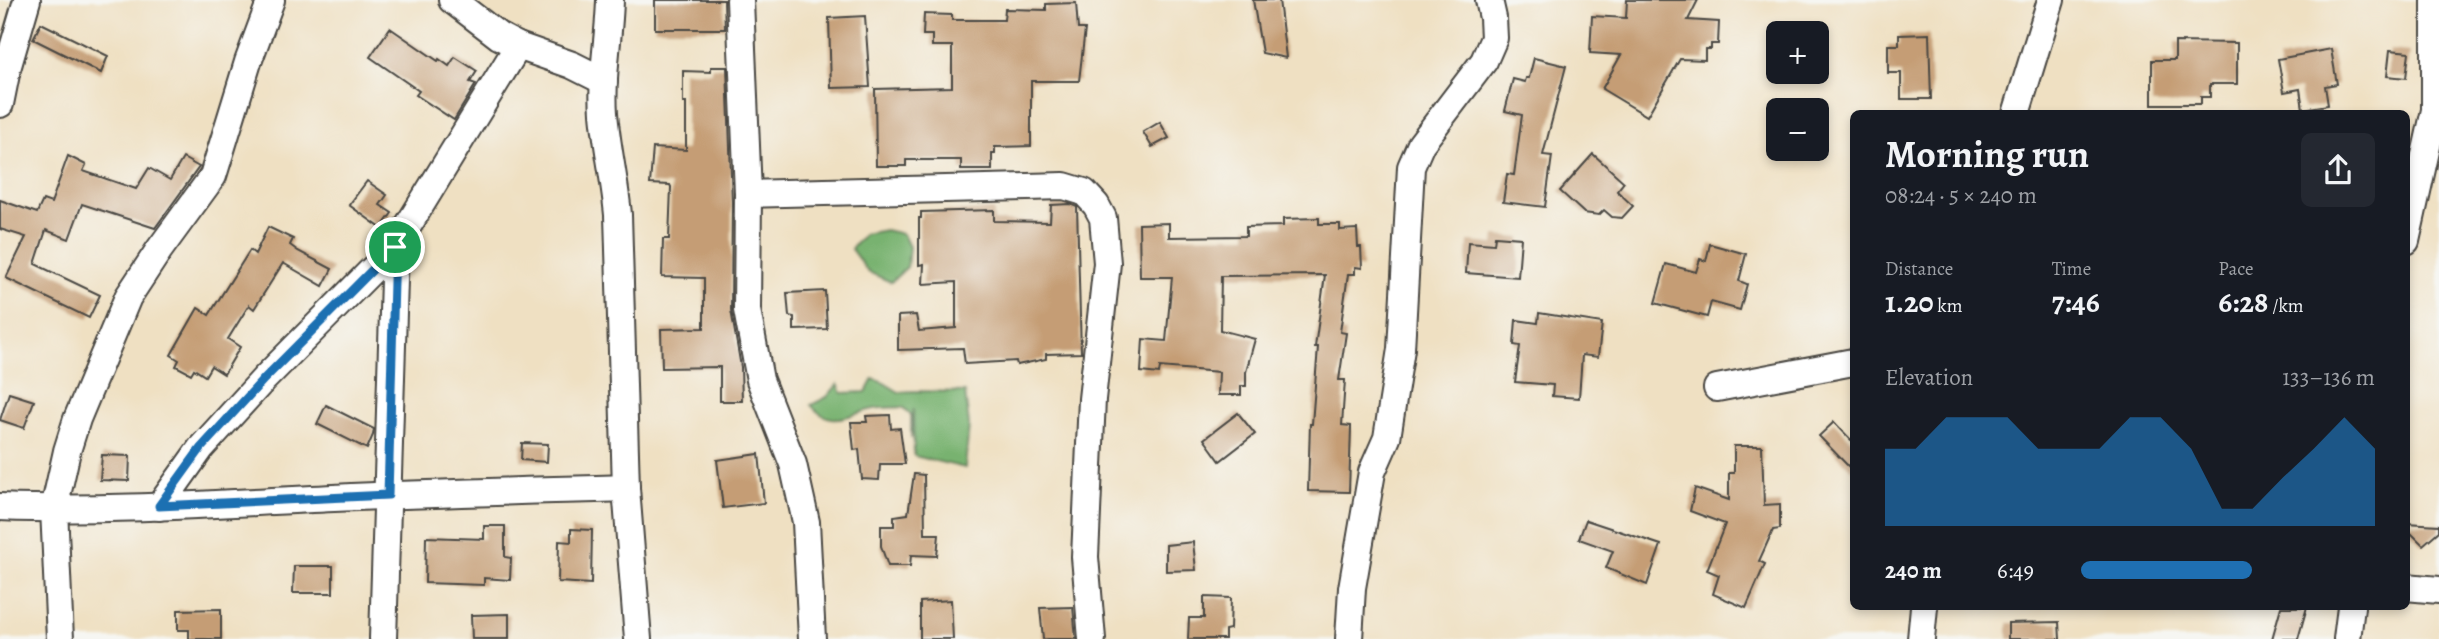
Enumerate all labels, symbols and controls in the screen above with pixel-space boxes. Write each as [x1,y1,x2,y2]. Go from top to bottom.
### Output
map controls [1766,21,1829,161]
button: + [1766,21,1829,84]
button: − [1766,98,1829,161]
text: Morning run [1885,128,2089,180]
button: share [2301,133,2375,207]
text: 08:24 · 5 × 240 m [1885,180,2037,211]
pin [365,217,425,277]
icon: arrive [376,228,414,266]
text: Distance [1885,256,1953,282]
text: Time [2052,256,2091,282]
text: Pace [2218,256,2254,282]
text: 1.20 [1885,282,1934,322]
text: 7:46 [2052,282,2100,322]
text: 6:28 [2218,282,2268,322]
text: km [1934,293,1963,319]
text: /km [2268,293,2304,319]
text: Elevation [1885,362,1973,393]
text: 133–136 m [2282,362,2375,393]
text: 240 m [1885,555,1942,586]
text: 6:49 [1997,555,2034,586]

